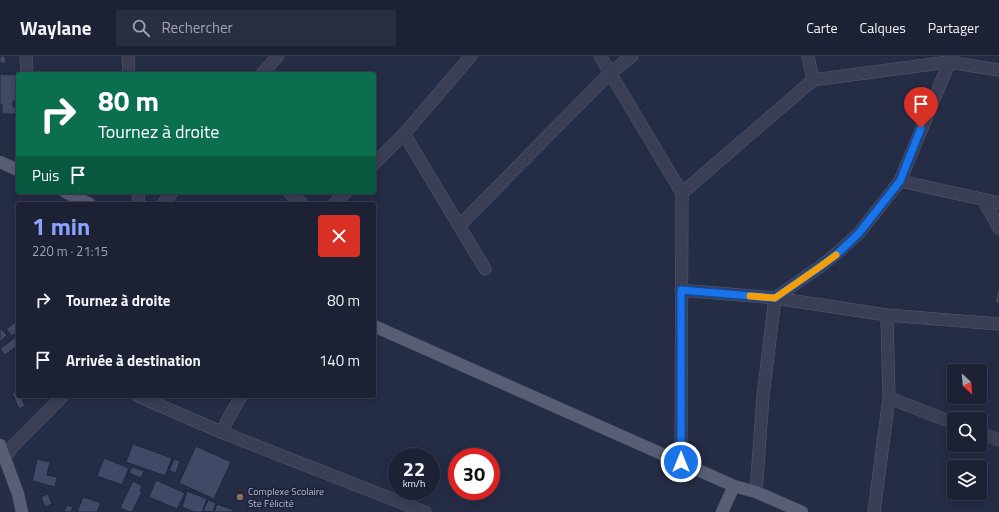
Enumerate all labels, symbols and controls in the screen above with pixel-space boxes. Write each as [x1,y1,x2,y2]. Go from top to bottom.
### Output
search box [116,10,396,46]
text: Waylane [20,13,92,42]
text: Rechercher [162,16,233,39]
icon: search [130,17,152,39]
text: Carte [806,17,838,38]
text: Calques [860,17,906,38]
text: Partager [928,17,979,38]
text: 80 m [98,79,159,122]
pin [904,87,938,128]
icon: right [32,88,84,140]
icon: arrive [910,93,932,115]
text: Tournez à droite [98,118,219,145]
text: Puis [32,164,59,187]
icon: arrive [67,164,89,186]
text: 1 min [32,208,90,244]
button: close [318,215,360,257]
text: 220 m · 21:15 [32,241,108,261]
icon: right [32,289,54,311]
text: Tournez à droite [66,289,171,312]
text: 80 m [327,289,360,312]
icon: arrive [32,349,54,371]
text: Arrivée à destination [66,349,201,372]
text: 140 m [319,349,360,372]
north arrow [947,364,987,404]
map controls [947,364,987,500]
button: search [947,412,987,452]
position arrow [660,441,702,483]
speed limit sign: 30 [448,448,500,500]
text: 22 [403,453,425,484]
button: layers [947,460,987,500]
text: km/h [403,476,425,491]
place label: Complexe Scolaire Ste Félicité [248,484,324,511]
marker: Complexe Scolaire Ste Félicité [235,492,245,502]

